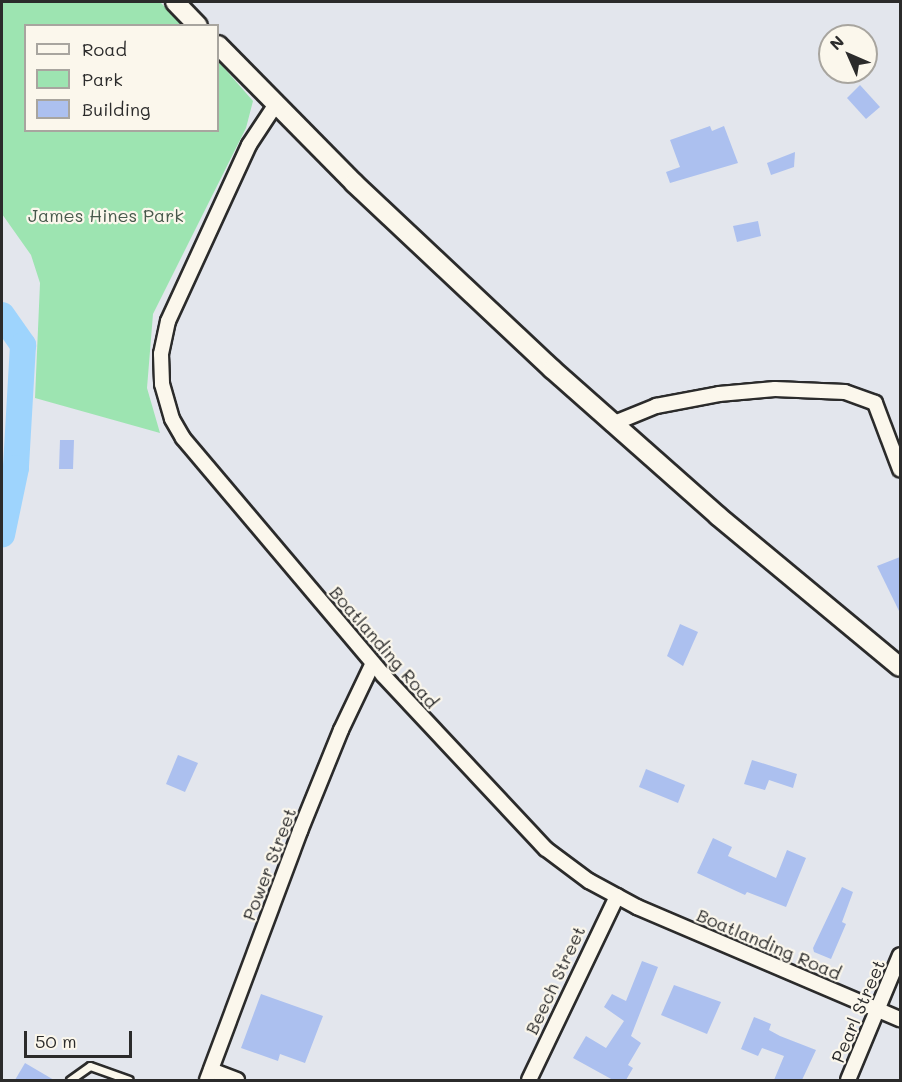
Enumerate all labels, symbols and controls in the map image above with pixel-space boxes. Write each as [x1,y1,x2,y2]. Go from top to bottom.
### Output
legend [24,24,219,132]
north arrow [818,24,878,84]
text: N [825,31,848,54]
text: Road [82,37,127,61]
text: Park [82,67,123,91]
text: Building [82,97,150,121]
park label: James Hines Park [28,204,184,226]
street label: Boatlanding Road [325,582,443,712]
street label: Power Street [238,805,300,923]
street label: Boatlanding Road [694,904,844,984]
street label: Beech Street [520,922,590,1038]
street label: Pearl Street [827,956,889,1066]
scale bar [27,1019,135,1057]
text: 50 m [35,1029,77,1053]

